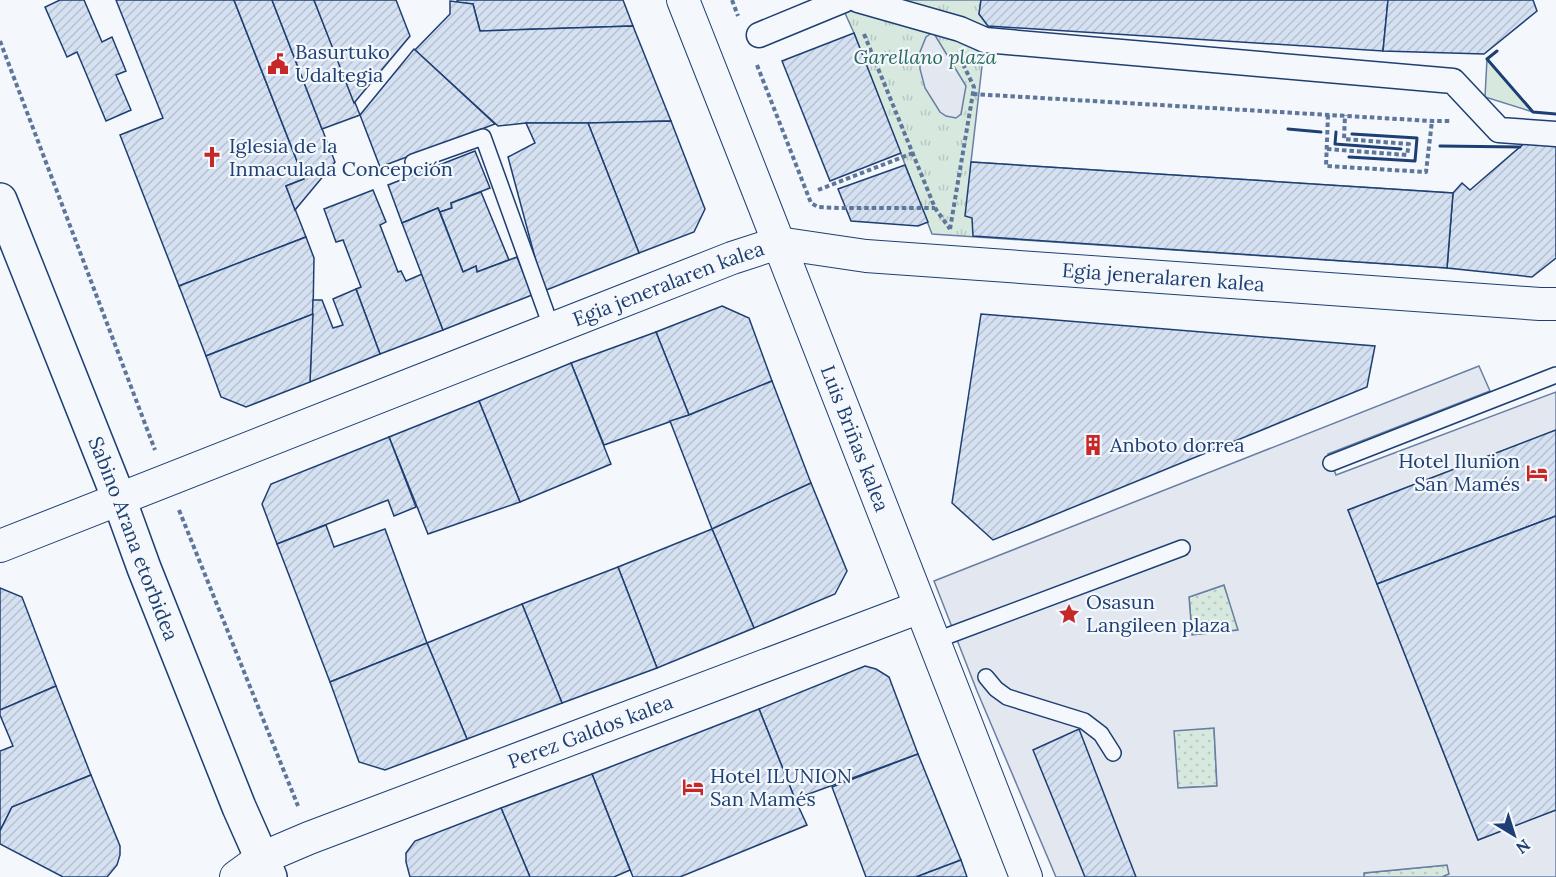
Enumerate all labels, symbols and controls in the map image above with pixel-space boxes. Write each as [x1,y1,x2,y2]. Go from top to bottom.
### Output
place label: Basurtuko Udaltegia [295,39,390,87]
park label: Garellano plaza [853,44,997,69]
public building icon: Basurtuko Udaltegia [266,52,290,76]
place label: Iglesia de la Inmaculada Concepción [229,133,453,181]
church icon: Iglesia de la Inmaculada Concepción [200,145,224,169]
street label: Egia jeneralaren kalea [569,235,767,331]
street label: Egia jeneralaren kalea [1061,257,1266,296]
street label: Luis Briñas kalea [816,362,895,515]
place label: Anboto dorrea [1109,432,1245,457]
street label: Sabino Arana etorbidea [83,433,185,644]
building icon: Anboto dorrea [1081,433,1105,457]
place label: Hotel Ilunion San Mamés [1398,448,1520,496]
hotel icon: Hotel Ilunion San Mamés [1525,461,1549,485]
place label: Osasun Langileen plaza [1086,589,1230,637]
place icon: Osasun Langileen plaza [1057,602,1081,626]
street label: Perez Galdos kalea [504,689,676,774]
place label: Hotel ILUNION San Mamés [710,763,852,811]
hotel icon: Hotel ILUNION San Mamés [681,775,705,799]
north arrow [1484,805,1544,865]
text: N [1512,835,1534,859]

